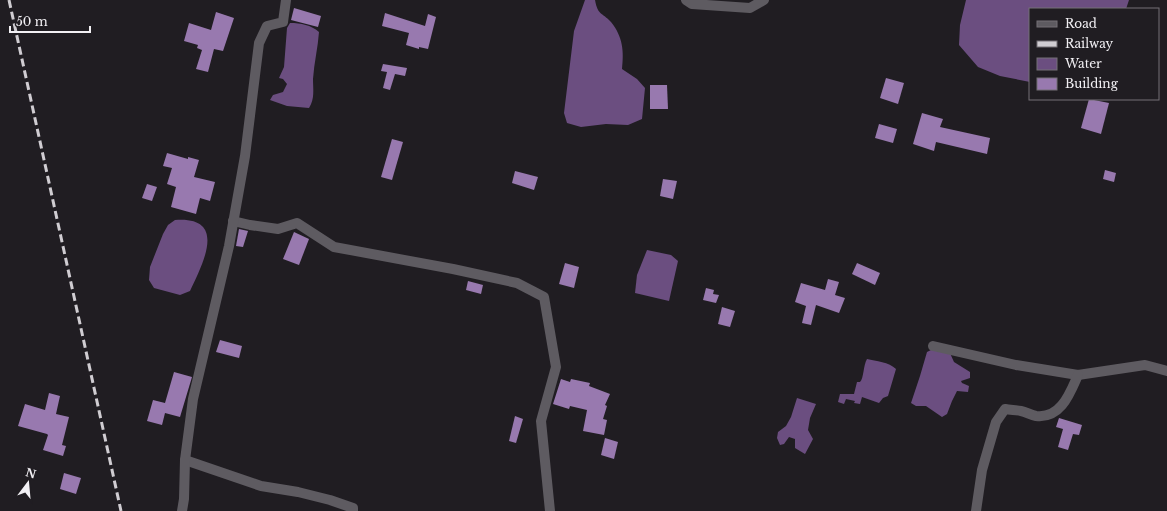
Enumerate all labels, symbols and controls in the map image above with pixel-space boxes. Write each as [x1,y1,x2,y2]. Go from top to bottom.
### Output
scale bar [10,8,90,34]
legend [1029,8,1159,100]
text: 50 m [16,14,48,29]
text: Road [1065,16,1097,31]
text: Railway [1065,36,1114,51]
text: Water [1064,56,1102,71]
text: Building [1065,76,1119,91]
north arrow [8,463,48,503]
text: N [24,465,38,482]

